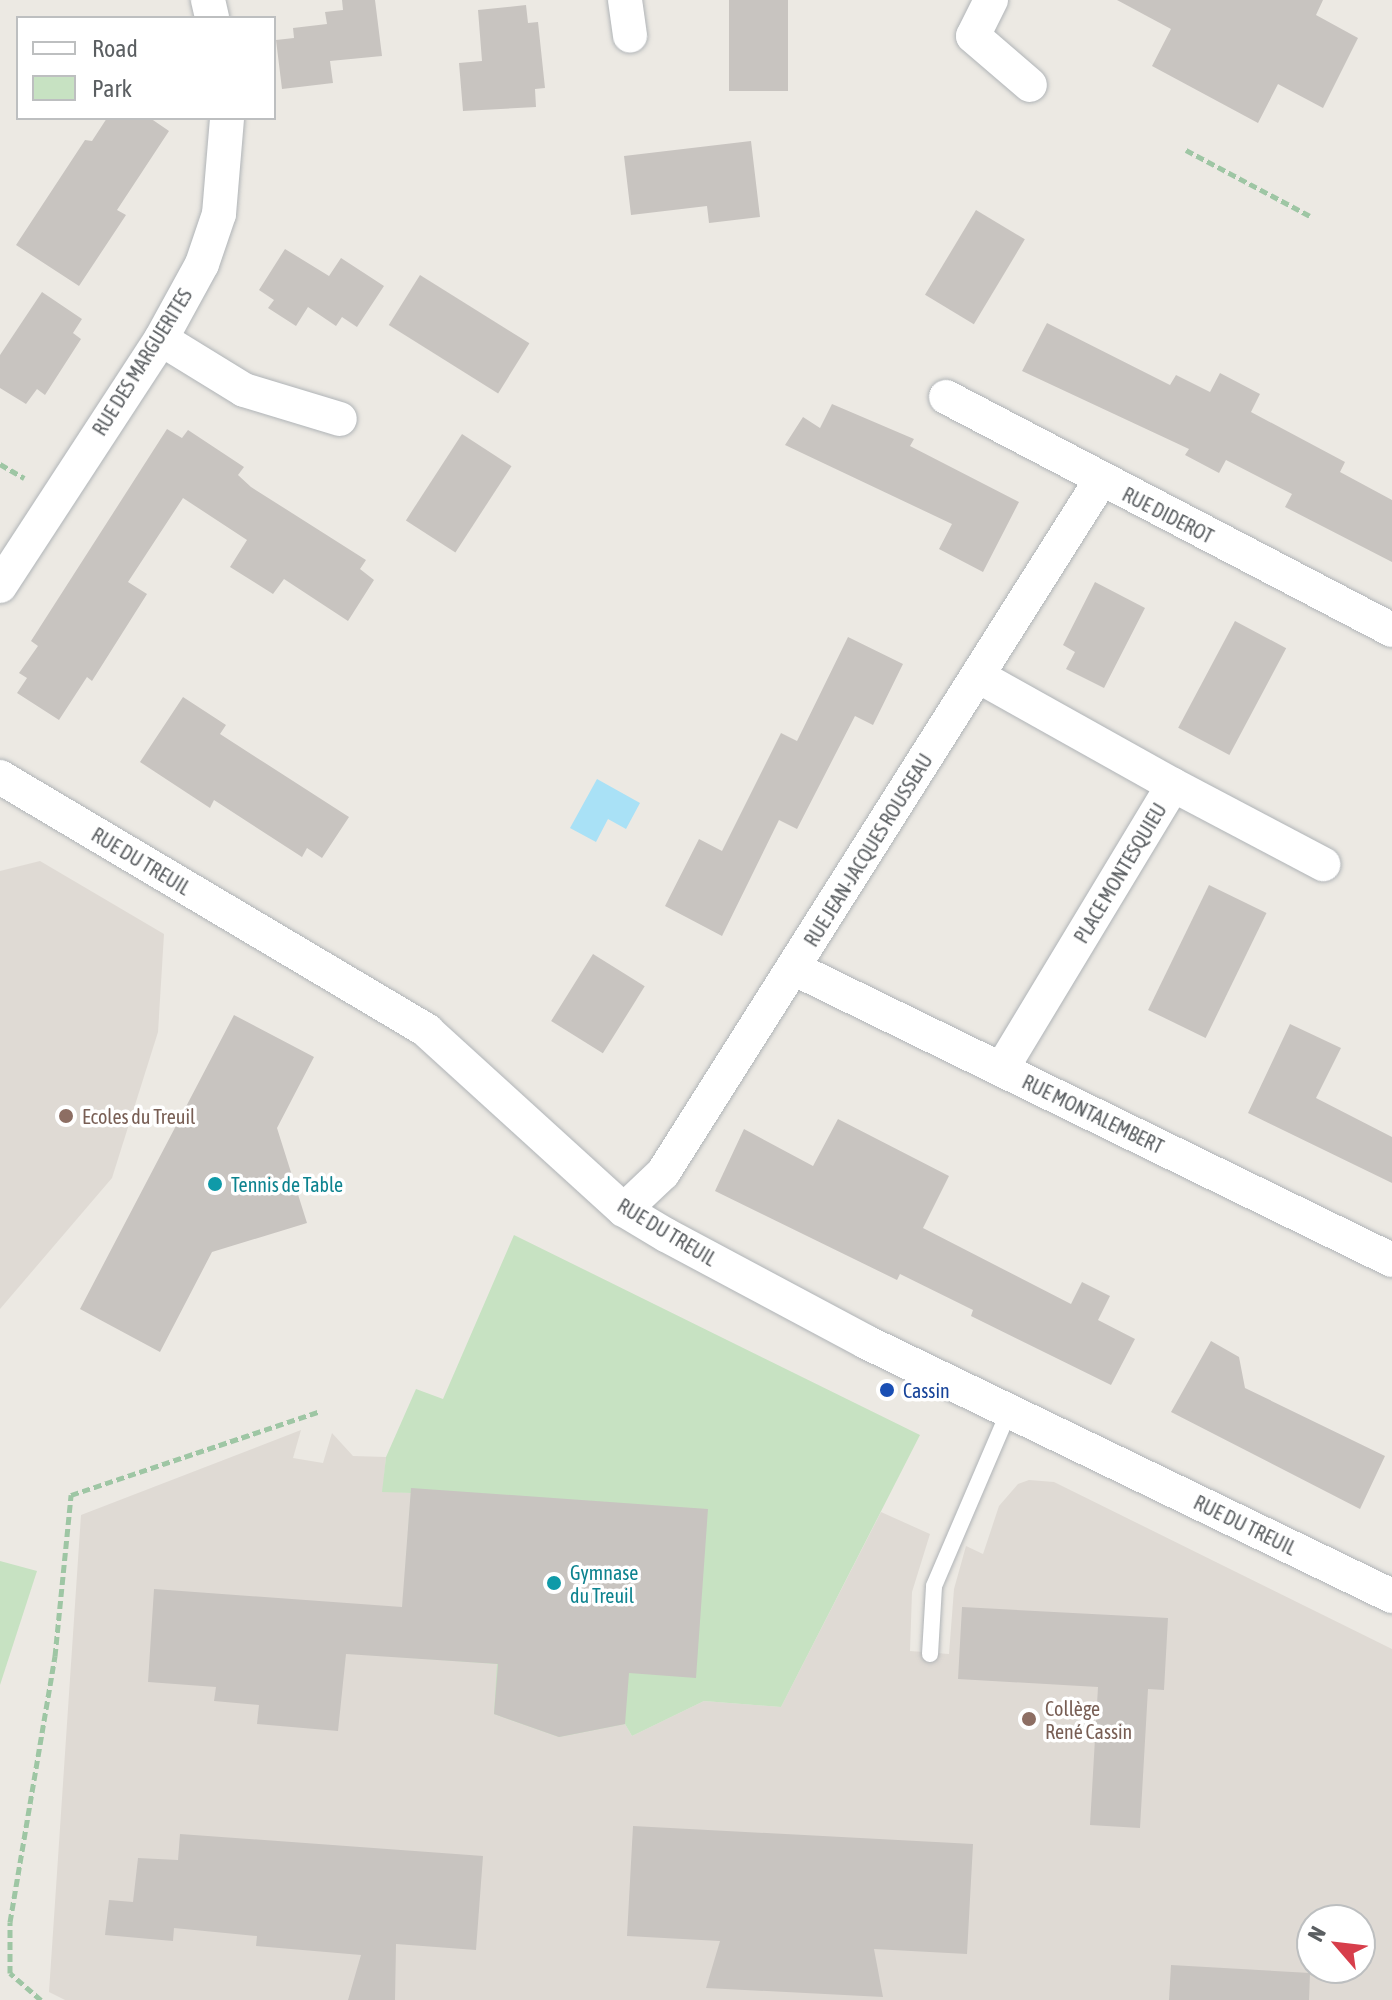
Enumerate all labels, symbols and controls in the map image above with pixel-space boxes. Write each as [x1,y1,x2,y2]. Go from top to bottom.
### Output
legend [16,16,276,120]
text: Road [92,35,138,62]
text: Park [92,75,132,102]
street label: RUE DES MARGUERITES [87,284,197,440]
street label: RUE DIDEROT [1118,482,1218,548]
street label: RUE JEAN-JACQUES ROUSSEAU [799,749,937,951]
street label: PLACE MONTESQUIEU [1069,799,1171,947]
street label: RUE DU TREUIL [87,822,195,900]
street label: RUE MONTALEMBERT [1018,1069,1168,1159]
place label: Ecoles du Treuil [82,1104,195,1128]
marker: Ecoles du Treuil [57,1107,75,1125]
place label: Tennis de Table [231,1172,343,1196]
marker: Tennis de Table [206,1175,224,1193]
street label: RUE DU TREUIL [613,1193,721,1271]
place label: Cassin [903,1378,950,1402]
marker: Cassin [878,1381,896,1399]
street label: RUE DU TREUIL [1190,1490,1300,1560]
place label: Gymnase du Treuil [570,1560,638,1607]
marker: Gymnase du Treuil [545,1574,563,1592]
place label: Collège René Cassin [1045,1696,1132,1743]
marker: Collège René Cassin [1020,1710,1038,1728]
north arrow [1296,1904,1376,1984]
text: N [1302,1922,1331,1946]

